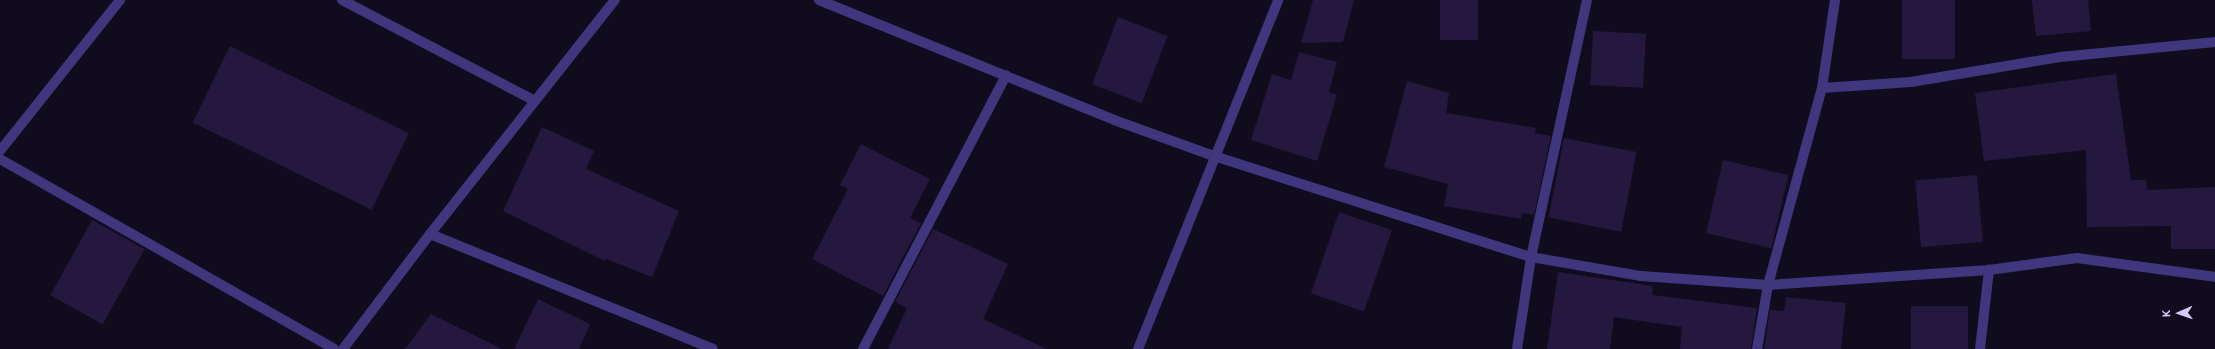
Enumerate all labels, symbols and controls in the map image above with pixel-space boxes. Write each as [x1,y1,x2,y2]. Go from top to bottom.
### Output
north arrow [2159,293,2199,333]
text: K [2160,310,2173,317]

